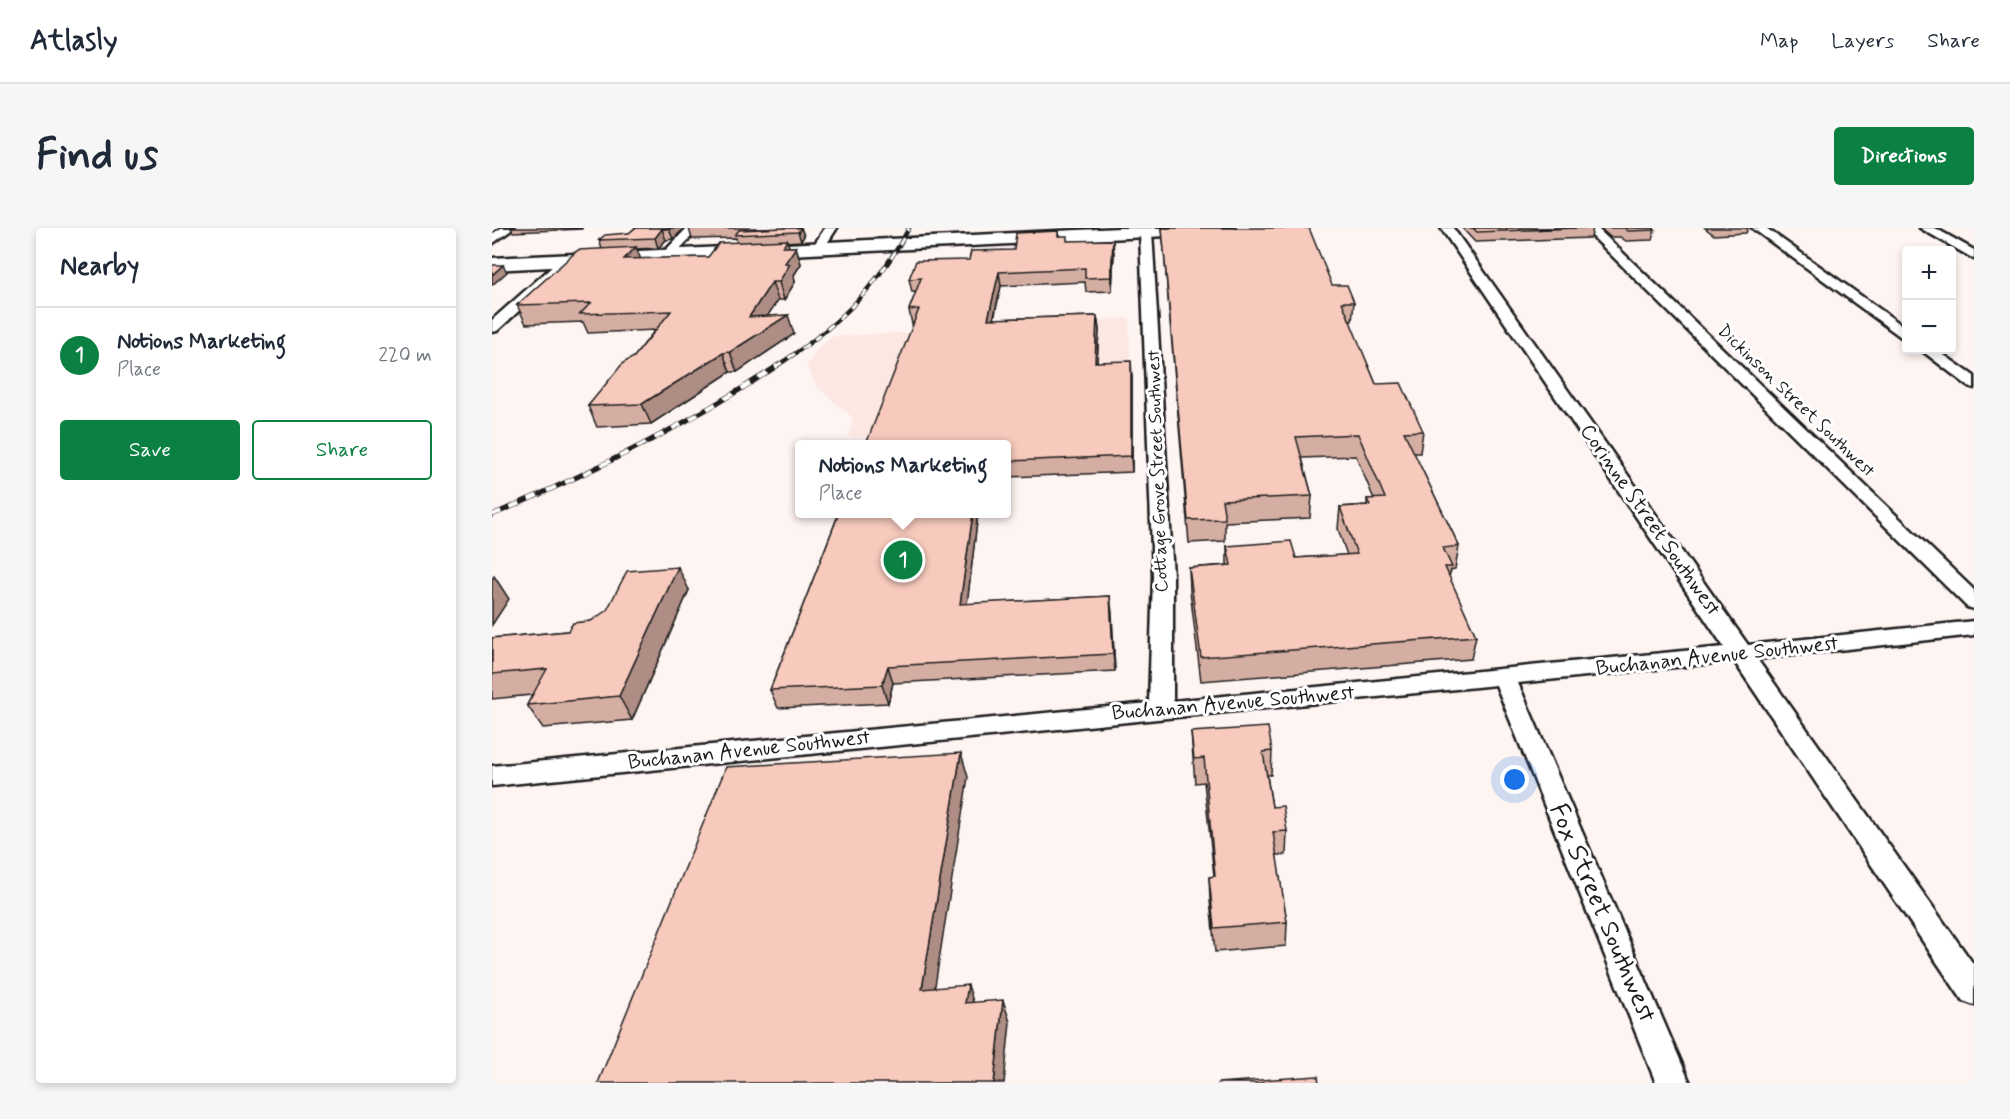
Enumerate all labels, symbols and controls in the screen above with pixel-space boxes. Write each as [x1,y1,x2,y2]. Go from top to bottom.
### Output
text: Atlasly [30,23,118,60]
text: Map [1760,27,1798,55]
text: Layers [1831,27,1894,55]
text: Share [1927,27,1980,55]
button: Directions [1834,127,1974,185]
text: Find us [36,129,158,184]
map controls [1902,246,1956,354]
button: + [1902,246,1956,300]
text: Nearby [60,250,139,284]
button: − [1902,300,1956,354]
street label: Dickinson Street Southwest [1712,319,1880,483]
text: Notions Marketing [117,328,286,356]
text: 1 [75,342,84,369]
text: 220 m [378,342,432,369]
street label: Cottage Grove Street Southwest [1142,349,1174,593]
text: Place [117,356,161,383]
street label: Corinne Street Southwest [1573,419,1727,622]
button: Save [60,420,240,480]
button: Share [252,420,432,480]
popup [795,440,1011,518]
text: Notions Marketing [819,452,987,480]
text: Place [819,480,863,507]
pin: 1 [884,538,922,582]
street label: Buchanan Avenue Southwest [1594,629,1840,683]
street label: Buchanan Avenue Southwest [1110,678,1356,728]
street label: Buchanan Avenue Southwest [626,723,872,777]
your location [1500,765,1529,794]
street label: Fox Street Southwest [1540,798,1664,1028]

